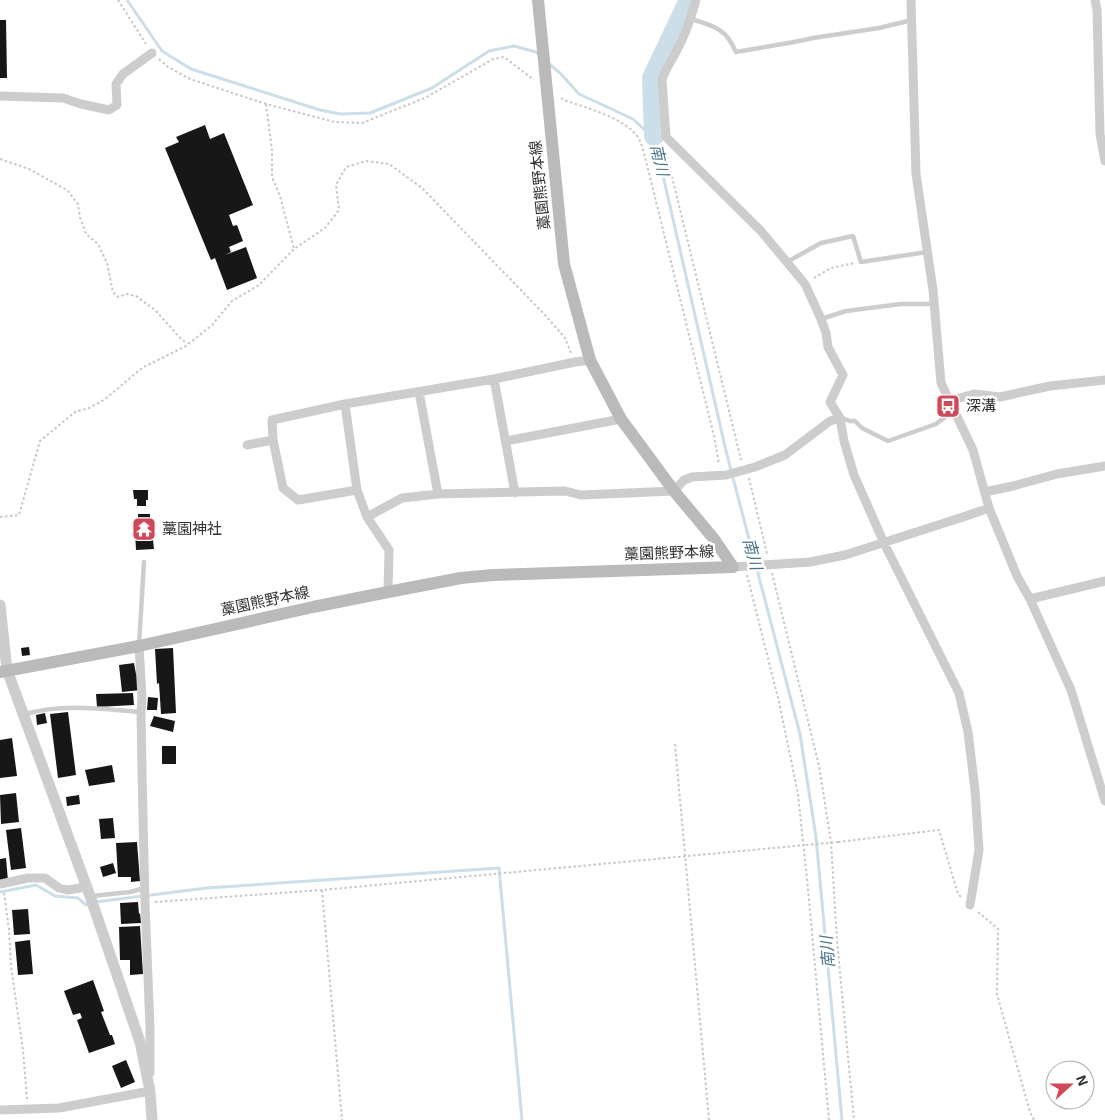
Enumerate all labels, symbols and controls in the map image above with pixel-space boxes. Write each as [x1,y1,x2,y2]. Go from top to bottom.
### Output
street label: 藁園熊野本線 [525,139,553,231]
water label: 南川 [648,142,674,180]
bus stop icon: 深溝 [935,393,961,419]
place label: 深溝 [966,396,996,414]
temple icon: 藁園神社 [131,516,157,542]
place label: 藁園神社 [162,519,222,537]
water label: 南川 [740,536,767,574]
street label: 藁園熊野本線 [624,541,714,563]
street label: 藁園熊野本線 [219,582,311,618]
water label: 南川 [815,933,837,969]
north arrow [1045,1060,1095,1110]
text: N [1073,1072,1092,1088]

